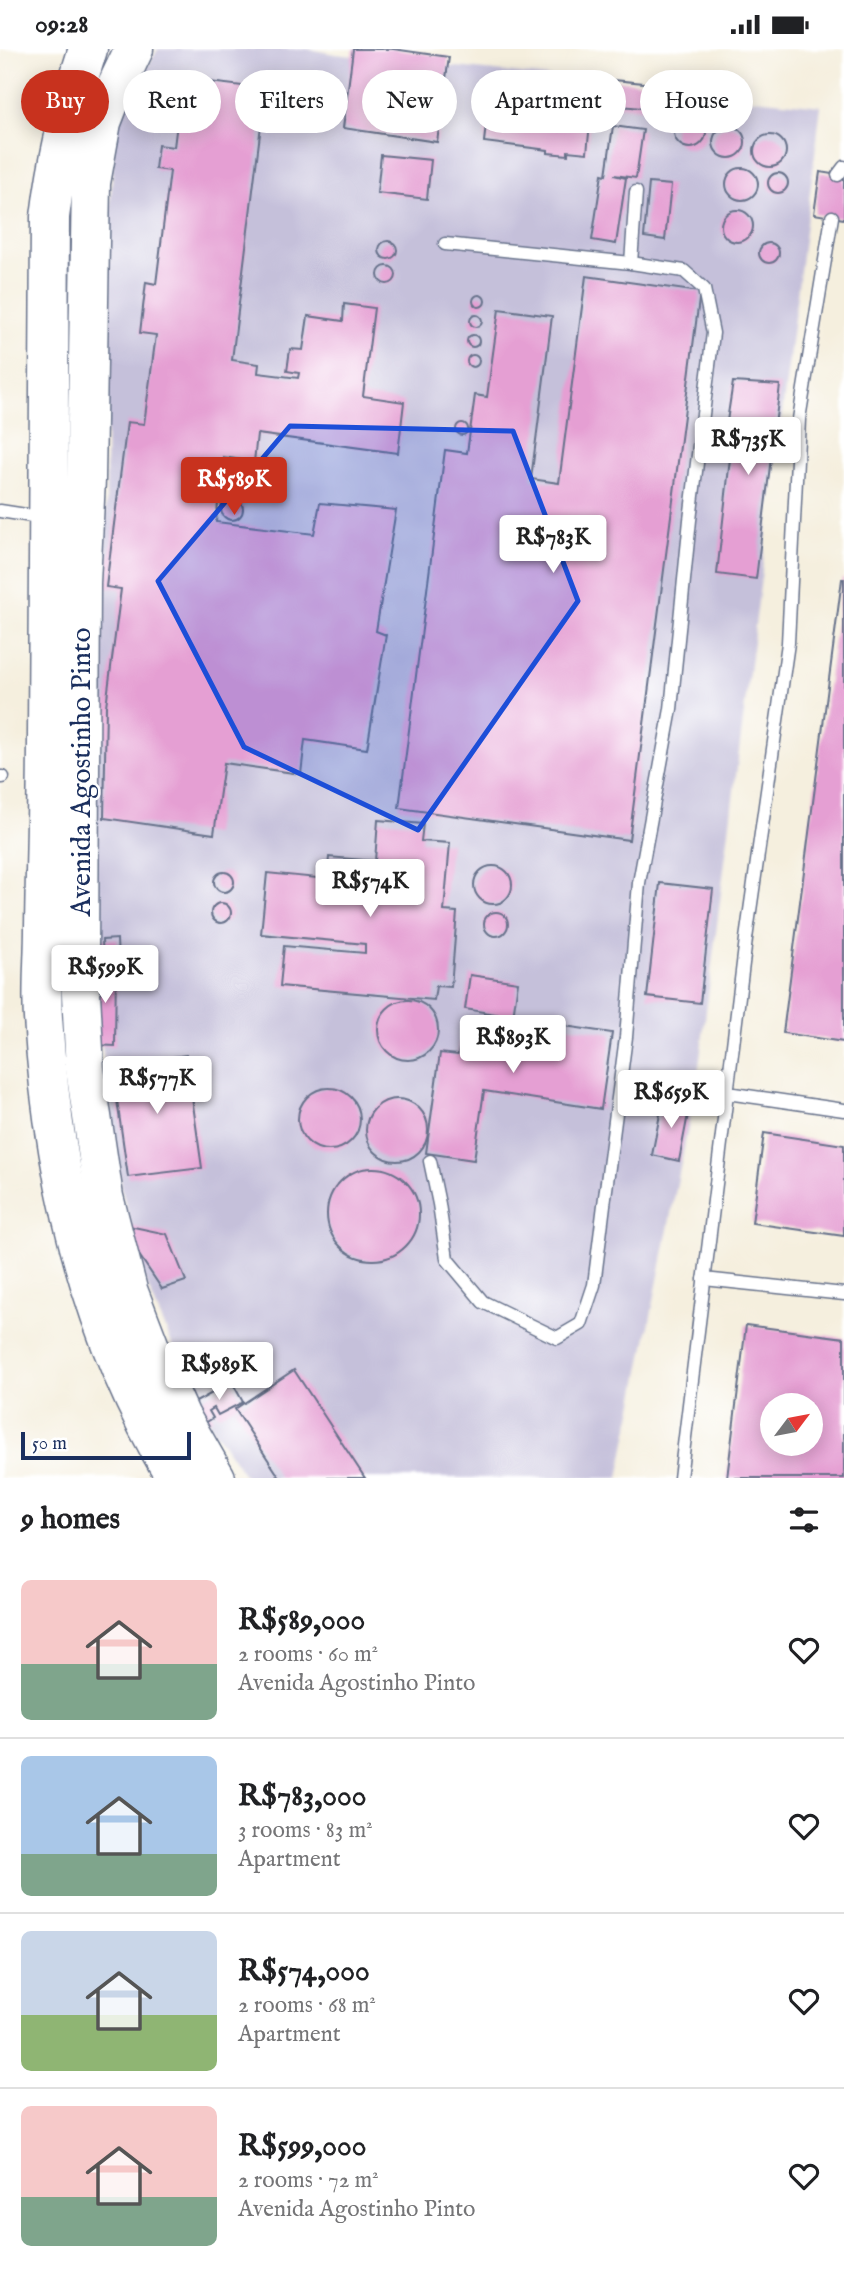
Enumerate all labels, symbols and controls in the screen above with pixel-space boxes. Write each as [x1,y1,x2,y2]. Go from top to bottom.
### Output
text: 09:28 [35,8,88,41]
chip: Buy [21,70,109,133]
chip: Rent [123,70,221,133]
chip: Filters [235,70,348,133]
chip: New [362,70,457,133]
chip: Apartment [471,70,626,133]
chip: House [640,70,753,133]
pin: R$735K [691,417,805,477]
text: R$735K [711,425,785,454]
pin: R$589K [177,457,291,517]
text: R$589K [197,465,271,494]
pin: R$783K [496,515,610,575]
text: R$783K [515,523,591,552]
street label: Avenida Agostinho Pinto [65,628,100,918]
pin: R$574K [313,859,427,919]
text: R$574K [331,867,409,896]
pin: R$599K [48,946,162,1005]
text: R$599K [67,953,143,982]
pin: R$893K [456,1016,570,1075]
text: R$893K [476,1023,550,1052]
pin: R$577K [100,1056,214,1116]
text: R$577K [119,1064,195,1093]
pin: R$659K [614,1070,728,1130]
text: R$659K [634,1078,708,1107]
pin: R$989K [162,1343,276,1402]
text: R$989K [181,1350,257,1379]
north arrow [760,1393,822,1456]
map controls [760,1393,823,1456]
scale bar [21,1429,191,1461]
text: 50 m [32,1432,67,1456]
text: 9 homes [21,1501,120,1539]
icon: filters [785,1501,823,1539]
text: R$589,000 [238,1602,365,1640]
icon: home [77,1608,161,1692]
icon: heart [785,1631,823,1669]
text: 2 rooms · 60 m² [238,1640,378,1669]
text: Avenida Agostinho Pinto [238,1669,475,1698]
text: R$783,000 [238,1778,366,1816]
icon: home [77,1784,161,1868]
icon: heart [785,1807,823,1845]
text: 3 rooms · 83 m² [238,1816,373,1845]
text: Apartment [238,1845,341,1874]
text: R$574,000 [238,1953,370,1991]
icon: home [77,1959,161,2043]
icon: heart [785,1982,823,2020]
text: 2 rooms · 68 m² [238,1991,376,2020]
text: Apartment [238,2020,341,2049]
text: R$599,000 [238,2128,367,2166]
icon: home [77,2134,161,2218]
icon: heart [785,2157,823,2195]
text: 2 rooms · 72 m² [238,2166,379,2195]
text: Avenida Agostinho Pinto [238,2195,475,2224]

